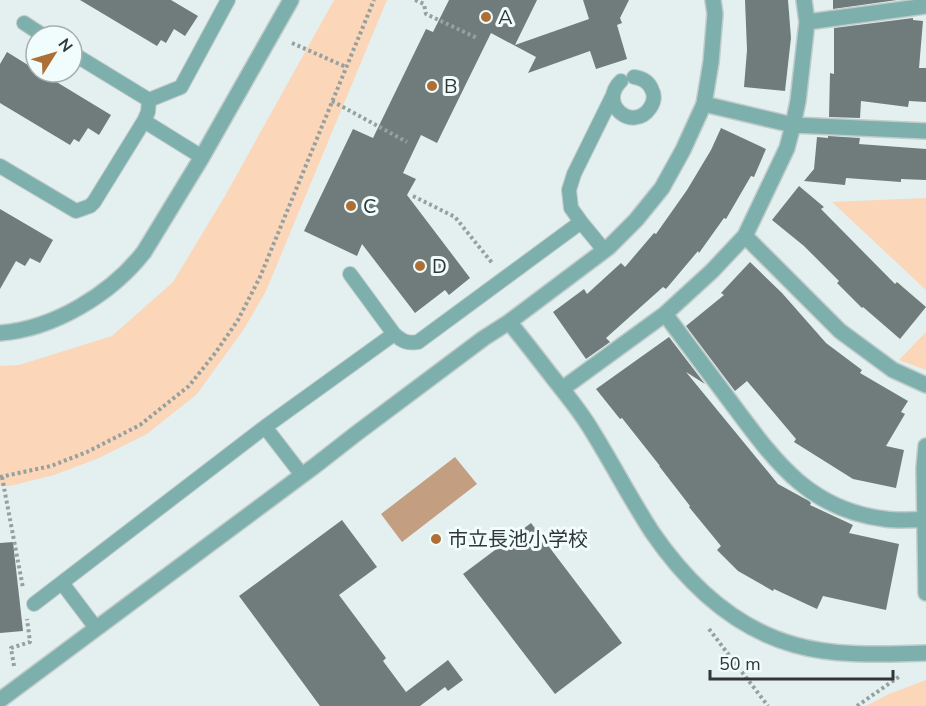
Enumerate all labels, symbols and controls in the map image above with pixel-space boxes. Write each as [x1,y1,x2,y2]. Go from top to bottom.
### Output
place label: A [498,4,513,31]
marker: A [479,10,493,24]
north arrow [24,24,84,84]
text: N [53,34,78,57]
place label: B [444,73,458,100]
marker: B [425,79,439,93]
place label: C [363,193,376,220]
marker: C [344,199,358,213]
place label: D [432,253,447,280]
marker: D [413,259,427,273]
place label: 市立長池小学校 [448,526,588,553]
marker: 市立長池小学校 [429,532,443,546]
scale bar [710,643,893,681]
text: 50 m [719,652,761,676]

